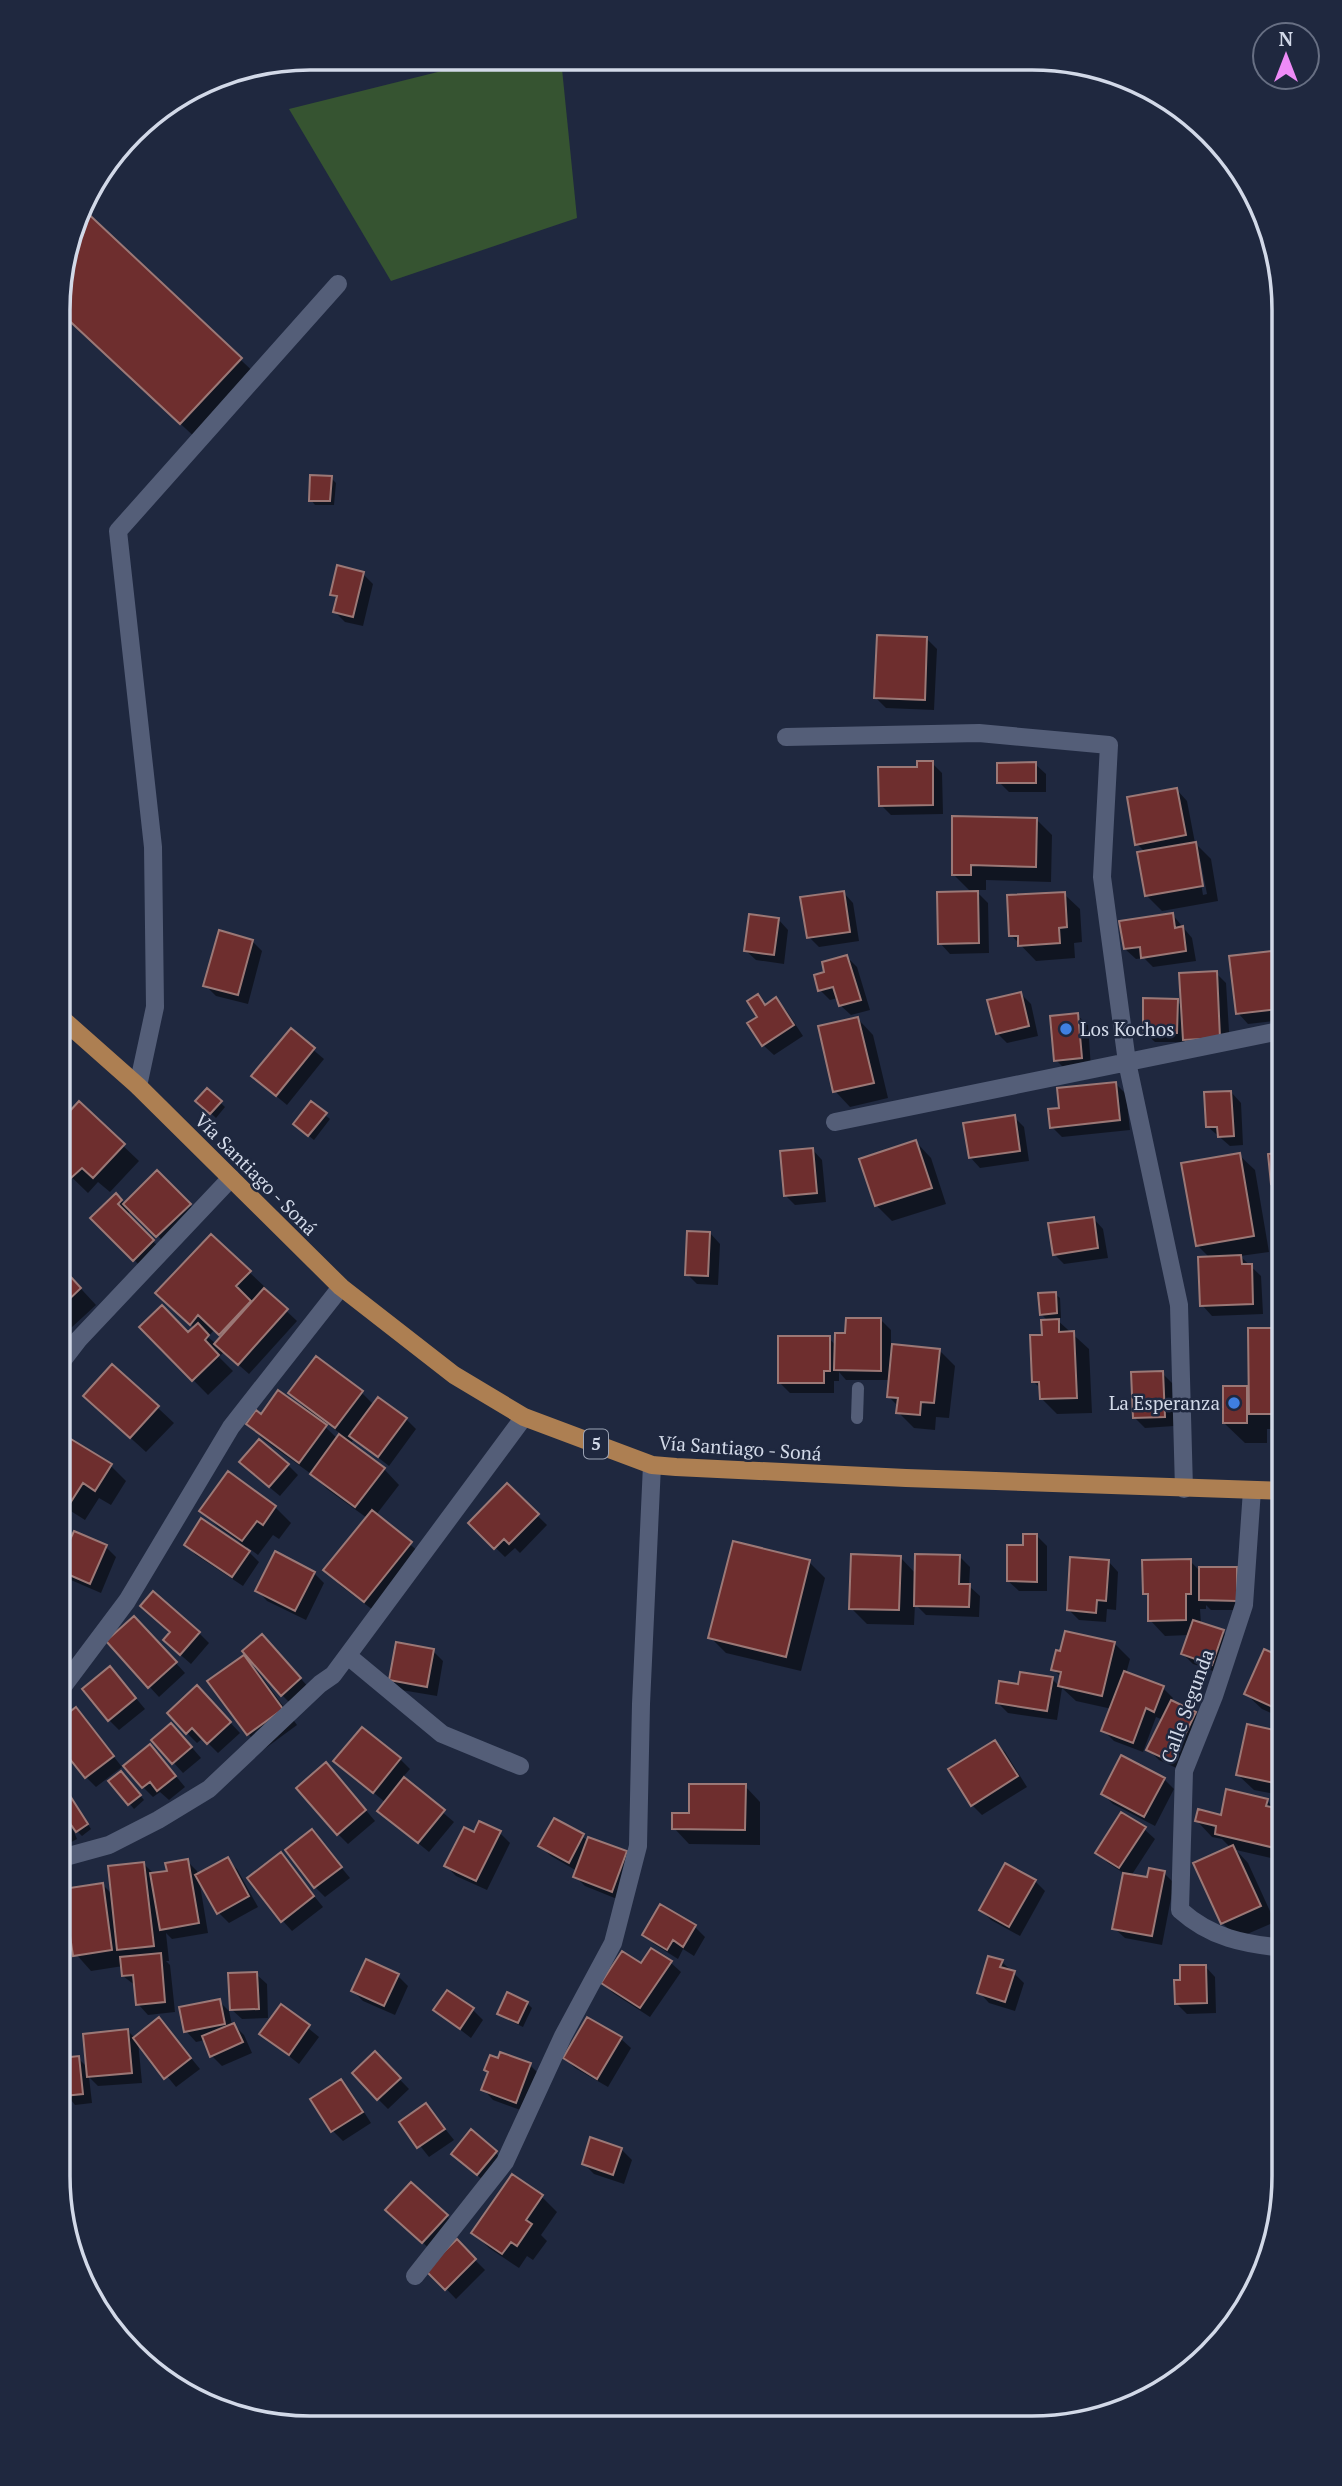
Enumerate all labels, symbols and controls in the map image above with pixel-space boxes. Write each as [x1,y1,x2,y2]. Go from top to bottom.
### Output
north arrow [1251,21,1321,91]
text: N [1279,26,1294,51]
place label: Los Kochos [1080,1016,1174,1041]
marker: Los Kochos [1058,1021,1074,1037]
street label: Vía Santiago - Soná [190,1107,323,1241]
place label: La Esperanza [1109,1390,1220,1415]
marker: La Esperanza [1226,1395,1242,1411]
road number: 5 [584,1429,608,1458]
street label: Vía Santiago - Soná [658,1429,823,1466]
street label: Calle Segunda [1154,1645,1219,1766]

